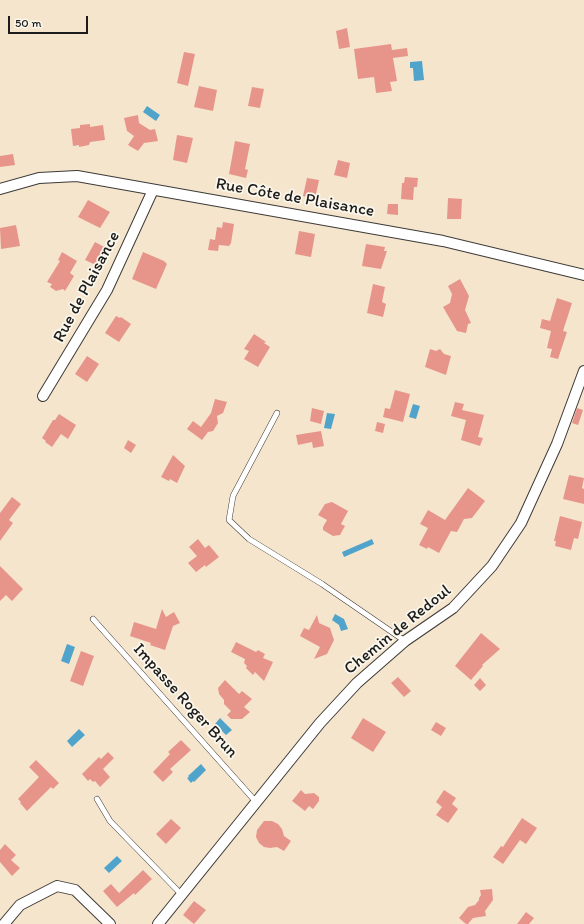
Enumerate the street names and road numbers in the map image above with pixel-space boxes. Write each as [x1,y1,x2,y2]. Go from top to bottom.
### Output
street label: Rue Côte de Plaisance [214,174,376,222]
street label: Rue de Plaisance [49,228,125,346]
street label: Chemin de Redoul [340,581,456,679]
street label: Impasse Roger Brun [128,640,242,762]

